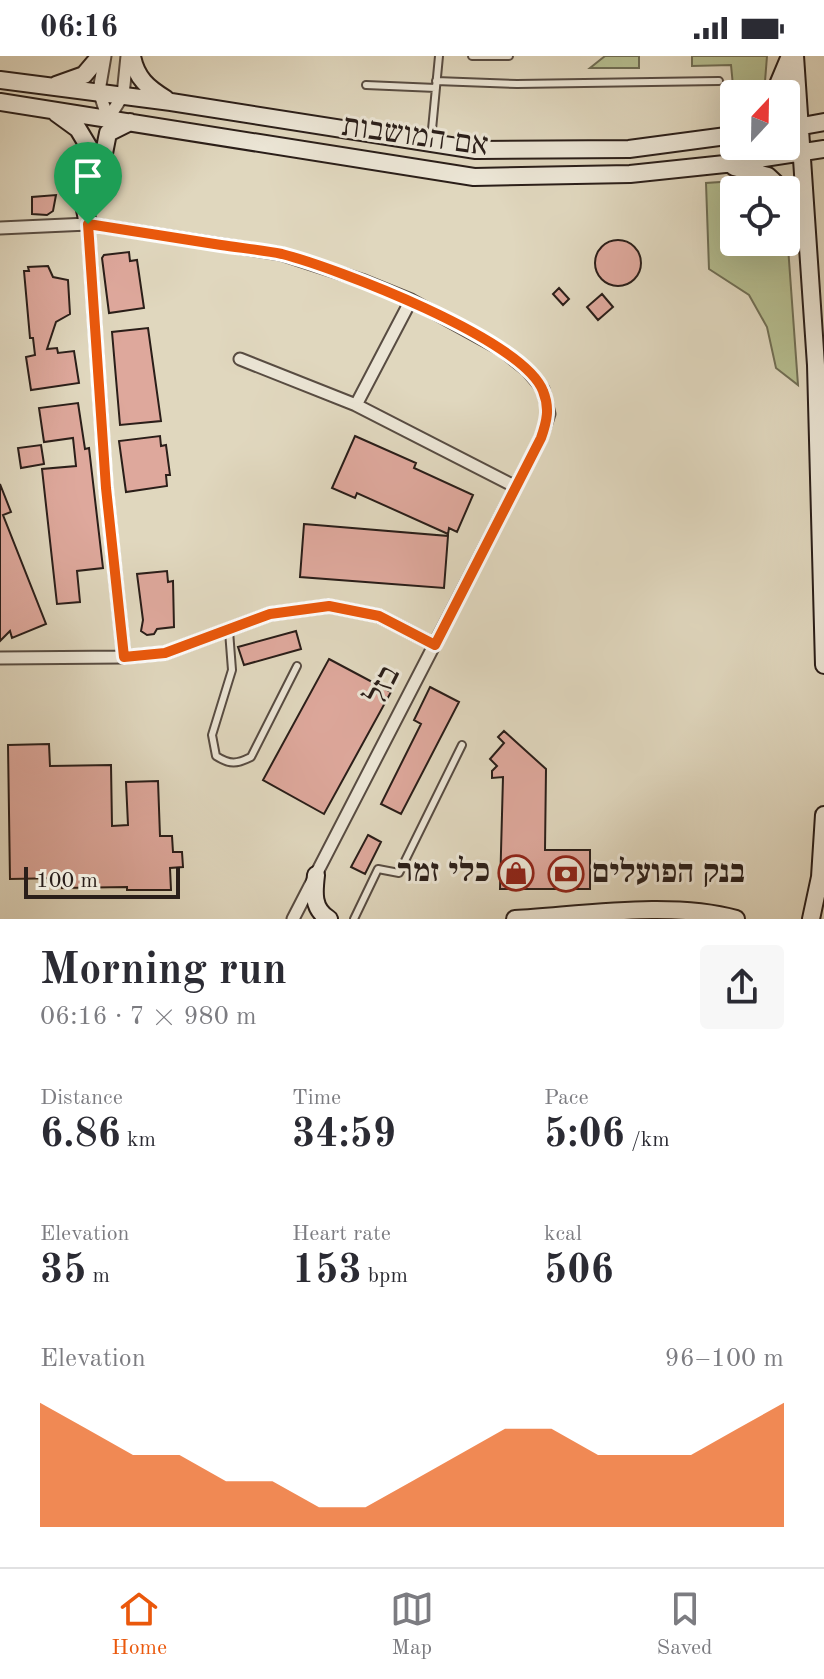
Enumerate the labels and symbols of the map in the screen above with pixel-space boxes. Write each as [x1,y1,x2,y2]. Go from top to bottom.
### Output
north arrow [720,80,800,160]
street label: אם המושבות [340,111,490,163]
pin [54,142,122,224]
street label: בזל [359,660,407,711]
shop icon: כלי זמר [497,854,535,892]
place label: כלי זמר [397,855,490,889]
bank icon: בנק הפועלים [547,855,585,893]
place label: בנק הפועלים [592,856,745,890]
scale bar [24,863,180,899]

